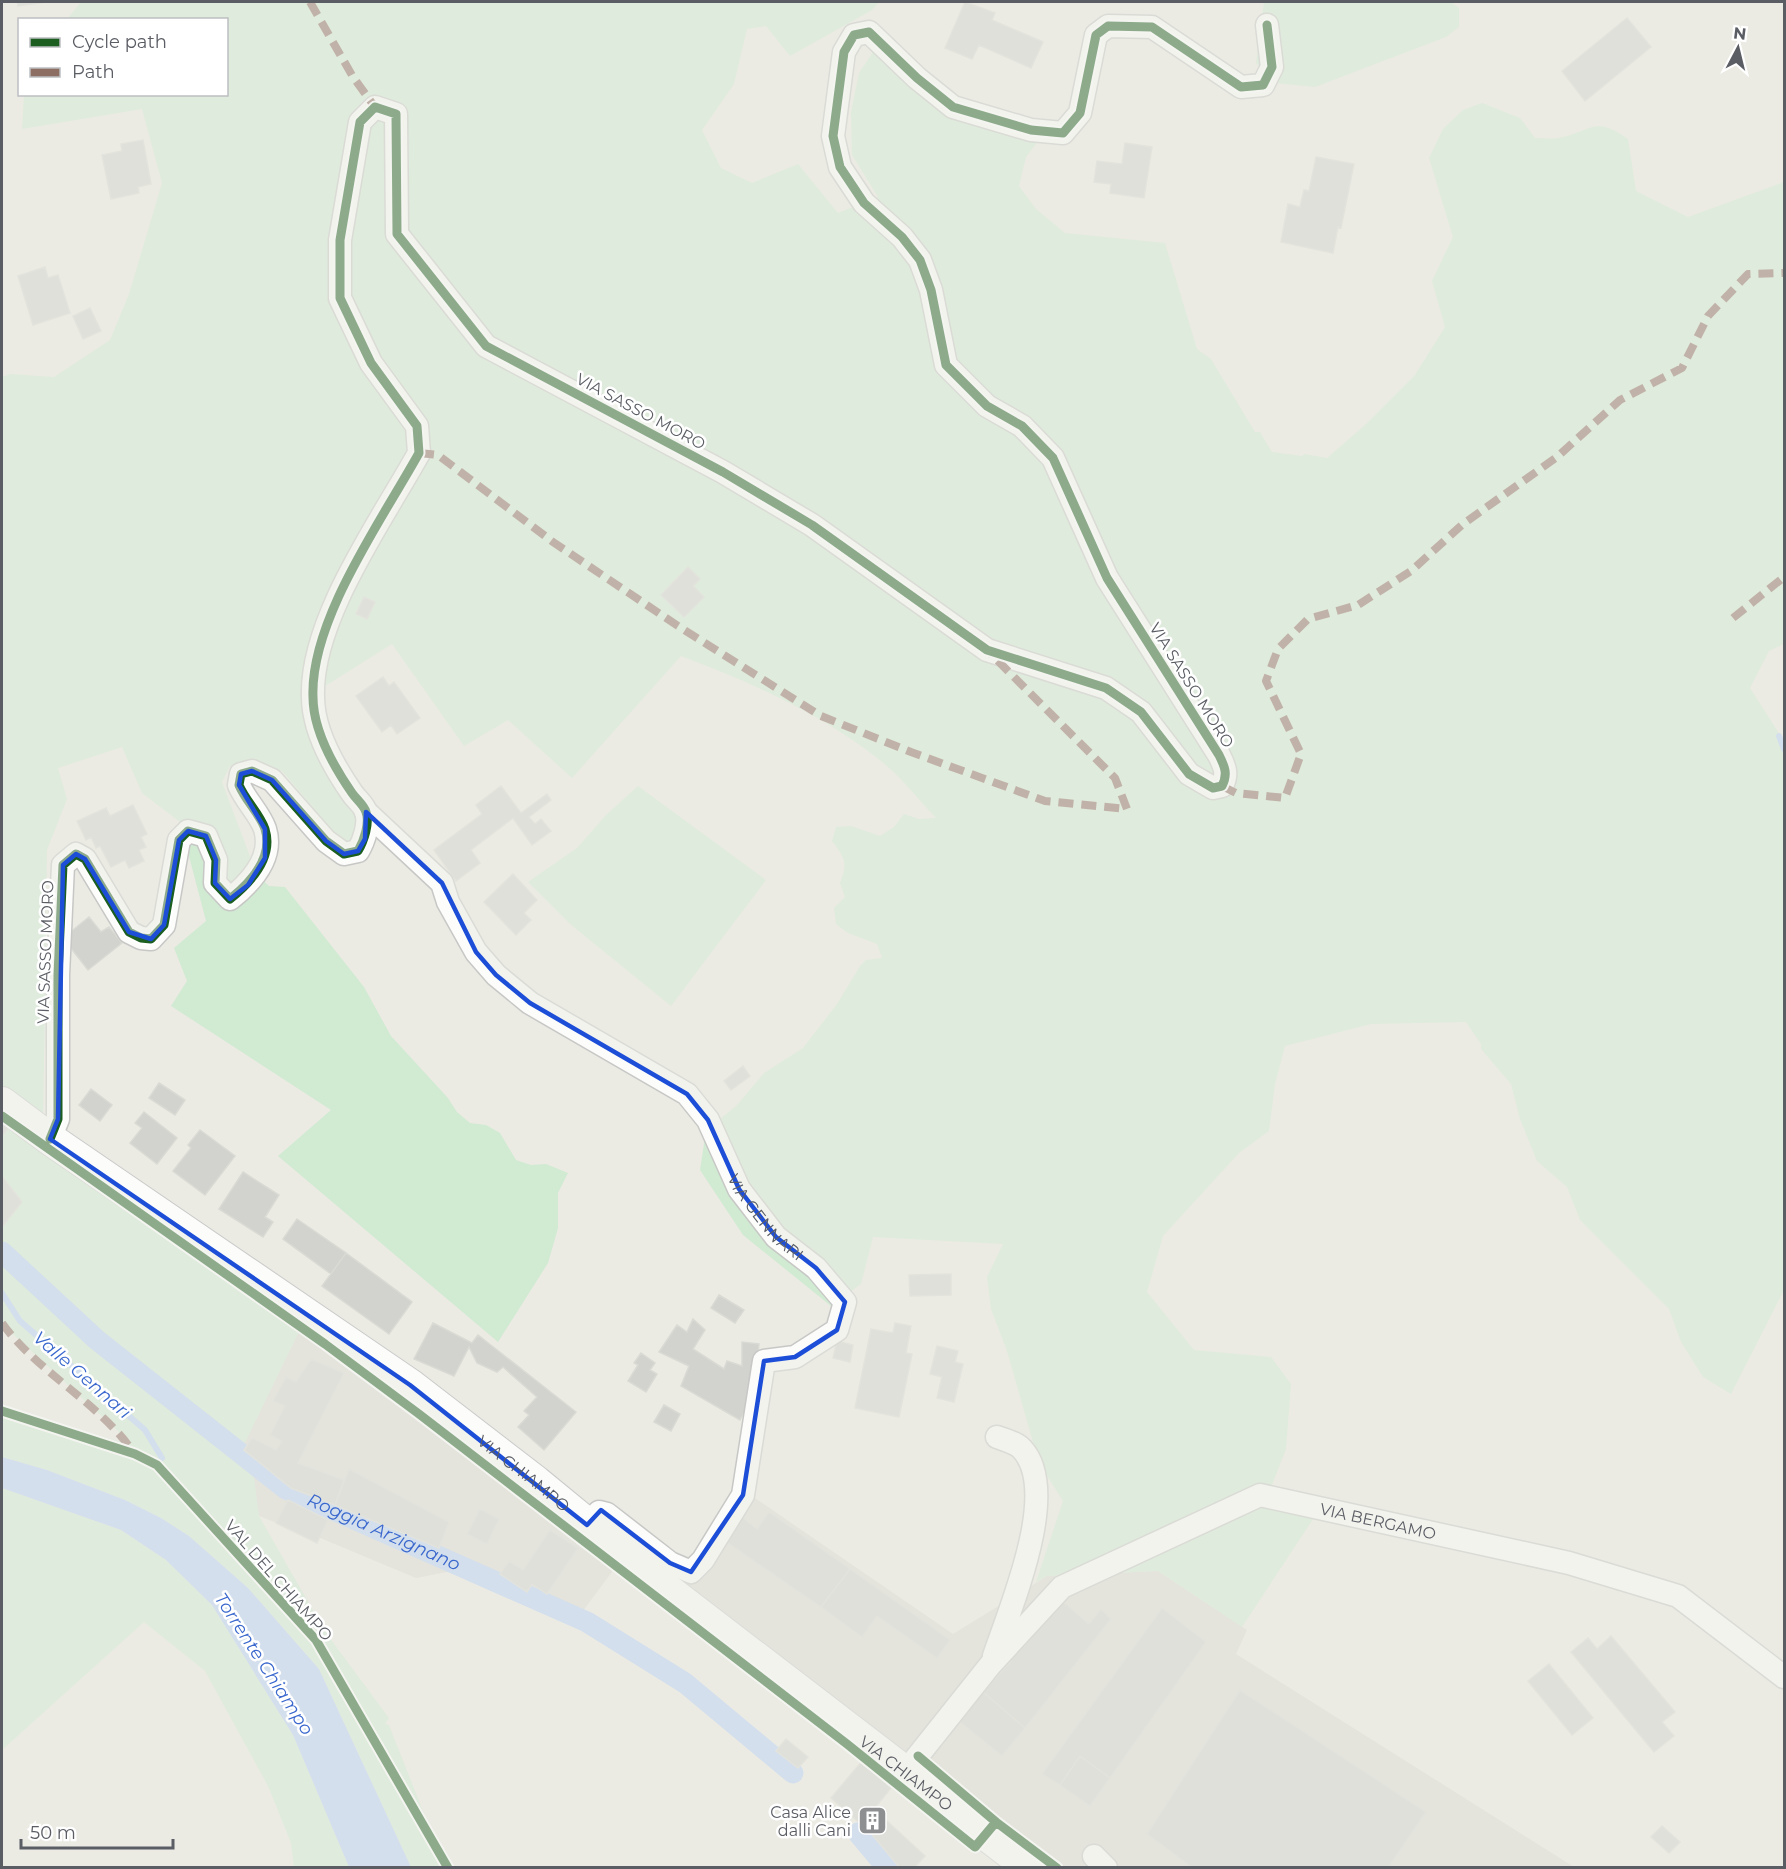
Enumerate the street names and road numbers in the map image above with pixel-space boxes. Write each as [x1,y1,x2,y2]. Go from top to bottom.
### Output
street label: VIA SASSO MORO [573,369,709,454]
street label: VIA SASSO MORO [1145,619,1238,751]
street label: VIA SASSO MORO [33,880,58,1024]
street label: VIA GENNARI [724,1171,807,1265]
street label: VIA CHIAMPO [473,1431,574,1516]
street label: VIA BERGAMO [1318,1499,1438,1543]
street label: VAL DEL CHIAMPO [221,1516,336,1645]
street label: VIA CHIAMPO [855,1732,956,1815]

